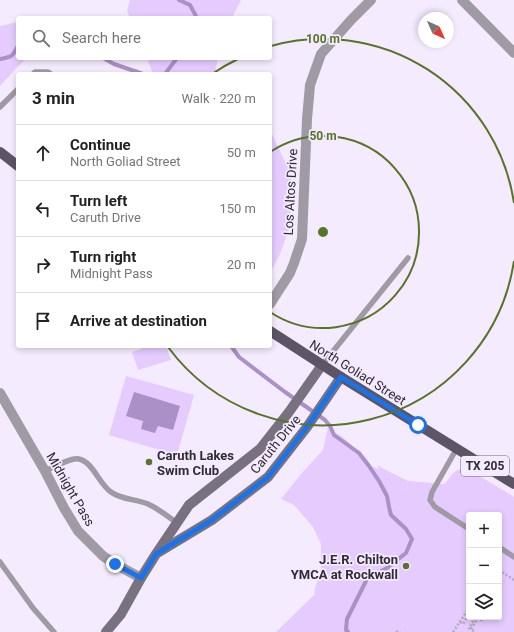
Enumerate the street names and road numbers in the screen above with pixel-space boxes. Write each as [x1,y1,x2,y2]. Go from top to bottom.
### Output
street label: Los Altos Drive [281,148,300,236]
street label: North Goliad Street [307,337,409,408]
street label: Caruth Drive [247,412,304,477]
street label: Midnight Pass [43,450,98,529]
road number: TX 205 [461,456,509,476]

